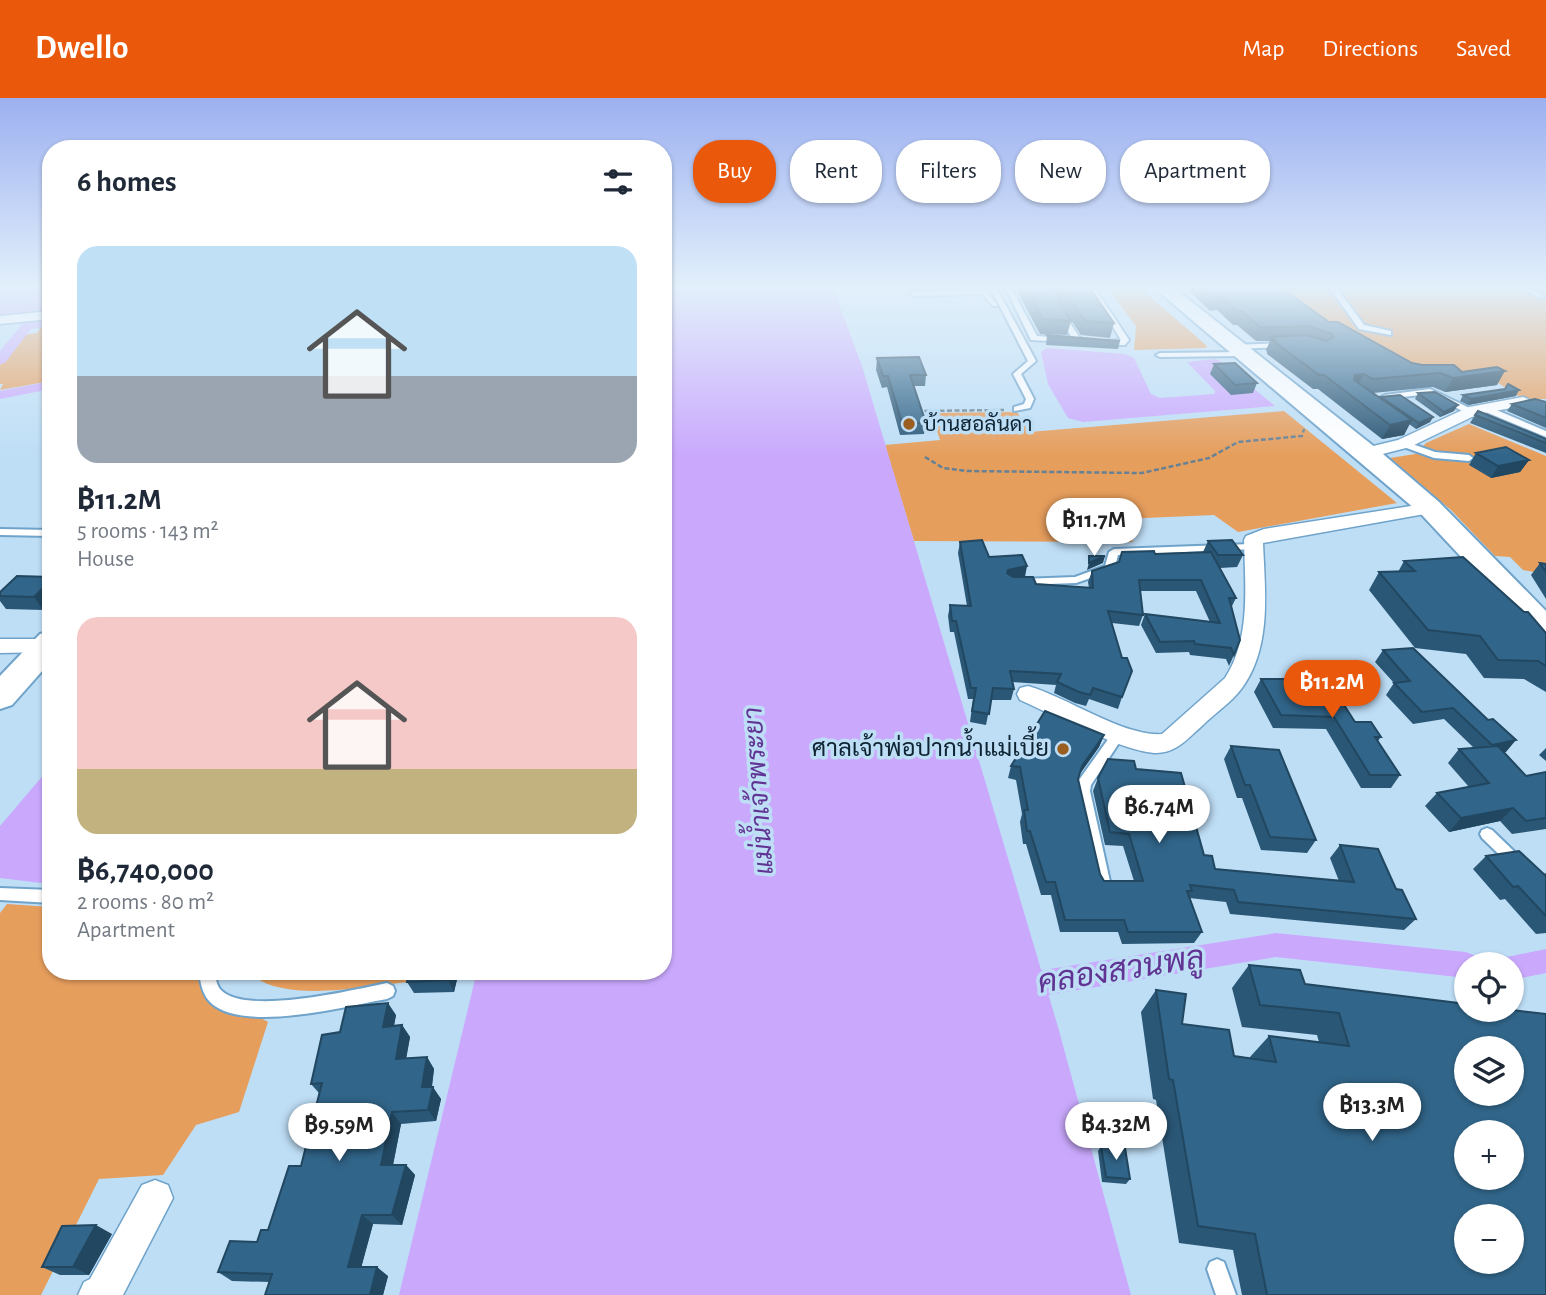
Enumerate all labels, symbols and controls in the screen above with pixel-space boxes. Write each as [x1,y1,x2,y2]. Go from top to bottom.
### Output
text: Dwello [35,32,129,65]
text: Map [1242,37,1284,61]
text: Directions [1322,37,1418,61]
text: Saved [1456,37,1511,61]
chip: Buy [693,140,776,203]
chip: Rent [790,140,882,203]
chip: Filters [896,140,1001,203]
chip: New [1015,140,1106,203]
chip: Apartment [1120,140,1270,203]
icon: filters [599,163,637,201]
text: 6 homes [77,167,177,197]
icon: home [294,291,420,417]
place label: บ้านฮอลันดา [923,412,1032,435]
marker: บ้านฮอลันดา [901,416,917,432]
text: ฿11.2M [77,485,162,515]
pin: ฿11.7M [1037,498,1151,558]
text: ฿11.7M [1062,509,1126,532]
text: 5 rooms · 143 m² [77,520,219,543]
text: House [77,548,134,571]
pin: ฿11.2M [1275,660,1389,720]
icon: home [294,662,420,788]
text: ฿11.2M [1300,671,1364,694]
water label: แม่น้ำเจ้าพระยา [731,706,778,876]
place label: ศาลเจ้าพ่อปากน้ำแม่เบี้ย [812,726,1049,761]
marker: ศาลเจ้าพ่อปากน้ำแม่เบี้ย [1055,741,1071,757]
pin: ฿6.74M [1102,786,1216,845]
text: ฿6.74M [1124,796,1194,819]
text: ฿6,740,000 [77,856,214,886]
text: 2 rooms · 80 m² [77,891,214,914]
text: Apartment [77,919,175,942]
water label: คลองสวนพลู [1035,941,1207,1004]
map controls [1454,952,1524,1274]
button: locate [1454,952,1524,1022]
button: layers [1454,1036,1524,1106]
pin: ฿13.3M [1315,1084,1429,1143]
text: ฿13.3M [1339,1094,1405,1117]
pin: ฿4.32M [1059,1102,1173,1162]
pin: ฿9.59M [282,1104,396,1163]
text: ฿4.32M [1081,1113,1151,1136]
text: ฿9.59M [304,1114,374,1137]
button: + [1454,1120,1524,1190]
button: − [1454,1204,1524,1274]

